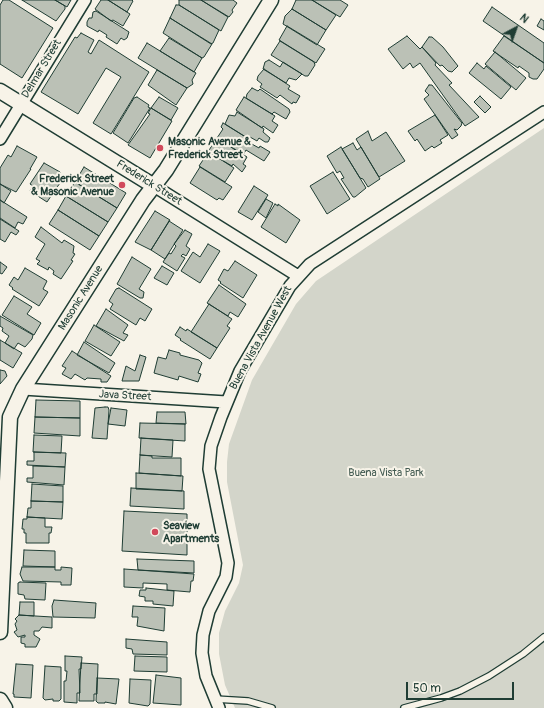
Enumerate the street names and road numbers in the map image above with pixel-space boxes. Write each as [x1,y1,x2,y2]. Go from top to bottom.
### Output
street label: Delmar Street [19,37,65,101]
street label: Frederick Street [114,158,184,208]
street label: Masonic Avenue [56,263,106,333]
street label: Buena Vista Avenue West [227,284,295,392]
street label: Java Street [98,388,152,404]

